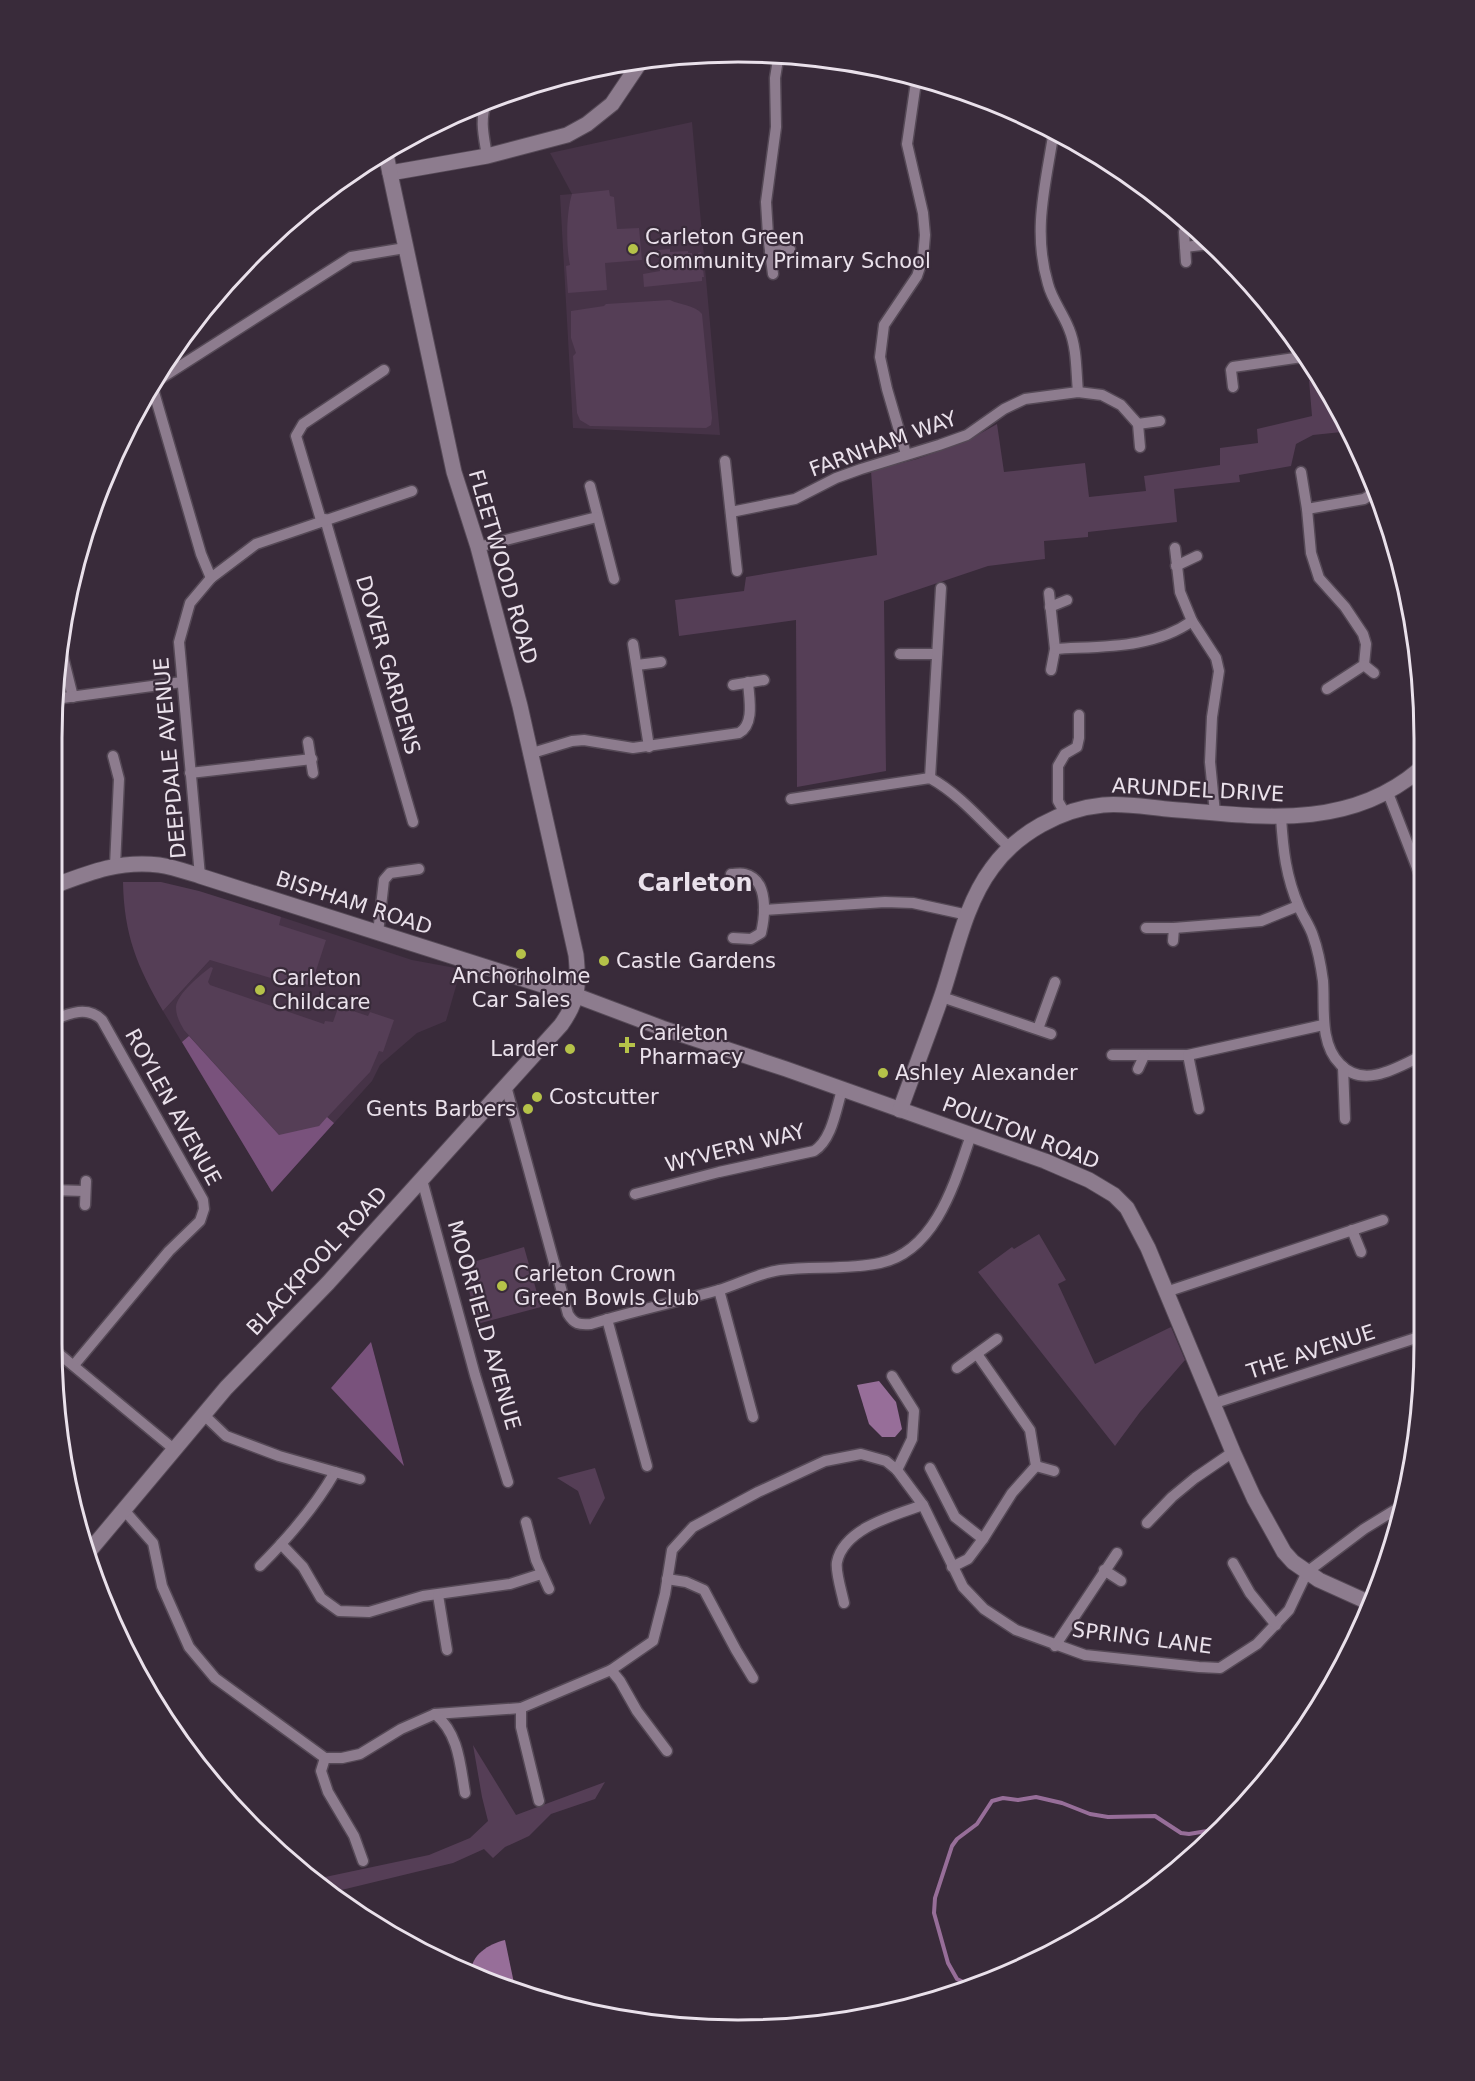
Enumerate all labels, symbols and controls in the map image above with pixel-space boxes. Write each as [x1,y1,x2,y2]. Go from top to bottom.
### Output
place label: Carleton Green Community Primary School [645,225,931,273]
marker: Carleton Green Community Primary School [626,242,640,256]
street label: FARNHAM WAY [806,406,960,482]
street label: FLEETWOOD ROAD [464,467,542,667]
street label: DOVER GARDENS [351,573,425,757]
street label: DEEPDALE AVENUE [149,656,191,860]
street label: ARUNDEL DRIVE [1111,774,1285,806]
street label: BISPHAM ROAD [273,866,435,940]
district label: Carleton [637,869,753,897]
marker: Anchorholme Car Sales [514,947,528,961]
place label: Castle Gardens [616,949,776,973]
marker: Castle Gardens [597,954,611,968]
place label: Anchorholme Car Sales [451,964,591,1012]
place label: Carleton Childcare [272,966,370,1014]
marker: Carleton Childcare [253,983,267,997]
place label: Carleton Pharmacy [639,1021,743,1069]
street label: ROYLEN AVENUE [120,1025,226,1189]
place label: Larder [490,1037,558,1061]
marker: Carleton Pharmacy [620,1038,634,1052]
marker: Larder [563,1042,577,1056]
place label: Ashley Alexander [895,1061,1078,1085]
marker: Ashley Alexander [876,1066,890,1080]
place label: Costcutter [549,1085,659,1109]
marker: Costcutter [530,1090,544,1104]
street label: POULTON ROAD [939,1092,1103,1174]
place label: Gents Barbers [366,1097,516,1121]
marker: Gents Barbers [521,1102,535,1116]
street label: WYVERN WAY [663,1119,808,1177]
street label: BLACKPOOL ROAD [242,1182,392,1340]
street label: MOORFIELD AVENUE [443,1217,525,1433]
place label: Carleton Crown Green Bowls Club [514,1262,699,1310]
marker: Carleton Crown Green Bowls Club [495,1279,509,1293]
street label: THE AVENUE [1243,1320,1378,1384]
street label: SPRING LANE [1071,1617,1213,1659]

